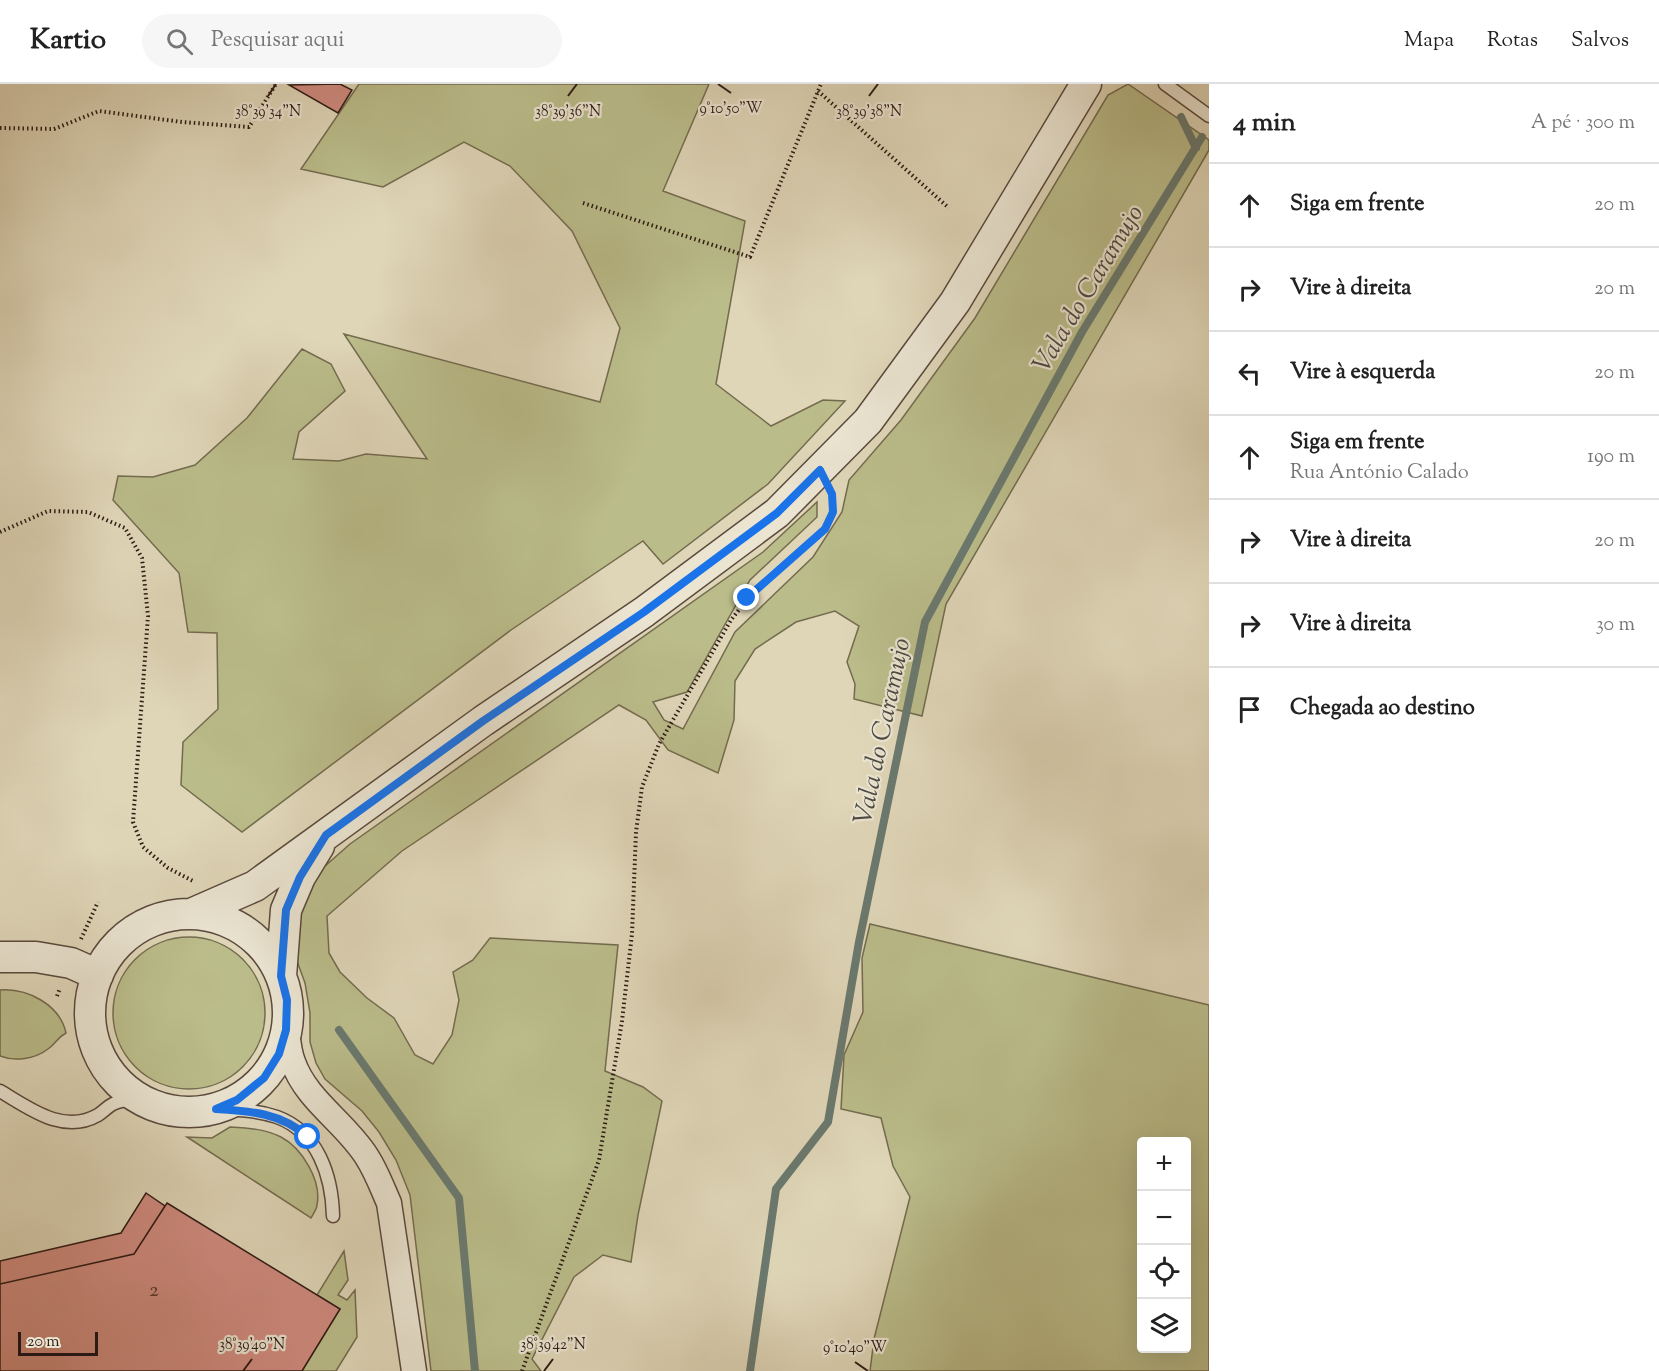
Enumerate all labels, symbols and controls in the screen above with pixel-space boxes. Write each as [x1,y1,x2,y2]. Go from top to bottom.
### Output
search box [142,14,562,68]
text: Kartio [30,21,106,61]
icon: search [163,25,196,58]
text: Pesquisar aqui [211,25,345,57]
text: Mapa [1404,26,1454,56]
text: Rotas [1487,26,1538,56]
text: Salvos [1571,26,1629,56]
text: 9°10'50"W [699,99,763,120]
text: 38°39'34"N [235,102,301,123]
text: 38°39'36"N [535,102,601,123]
text: 38°39'38"N [836,102,902,123]
text: 4 min [1233,105,1296,142]
text: A pé · 300 m [1531,109,1635,138]
icon: ahead [1233,189,1266,222]
text: Siga em frente [1290,189,1425,221]
text: 20 m [1594,191,1635,220]
water label: Vala do Caramujo [1024,199,1154,380]
icon: right [1233,273,1266,306]
text: Vire à direita [1290,273,1412,305]
text: 20 m [1594,275,1635,304]
icon: left [1233,357,1266,390]
text: Vire à esquerda [1290,357,1435,389]
text: 20 m [1594,359,1635,388]
text: Siga em frente [1290,427,1425,459]
icon: ahead [1233,441,1266,474]
text: 190 m [1587,443,1635,472]
text: Rua António Calado [1290,459,1469,488]
icon: right [1233,525,1266,558]
text: Vire à direita [1290,525,1412,557]
text: 20 m [1594,527,1635,556]
route end [733,584,759,610]
icon: right [1233,609,1266,642]
text: Vire à direita [1290,609,1412,641]
text: 30 m [1596,611,1635,640]
water label: Vala do Caramujo [846,635,921,828]
icon: arrive [1233,693,1266,726]
text: Chegada ao destino [1290,693,1475,725]
route start [294,1123,320,1149]
map controls [1137,1137,1191,1353]
button: + [1137,1137,1191,1191]
button: − [1137,1191,1191,1245]
button: locate [1137,1245,1191,1299]
house number: 2 [149,1276,159,1306]
button: layers [1137,1299,1191,1353]
scale bar [18,1329,98,1356]
text: 20 m [27,1331,60,1354]
text: 38°39'40"N [219,1335,285,1356]
text: 38°39'42"N [520,1335,586,1356]
text: 9°10'40"W [823,1338,887,1359]

